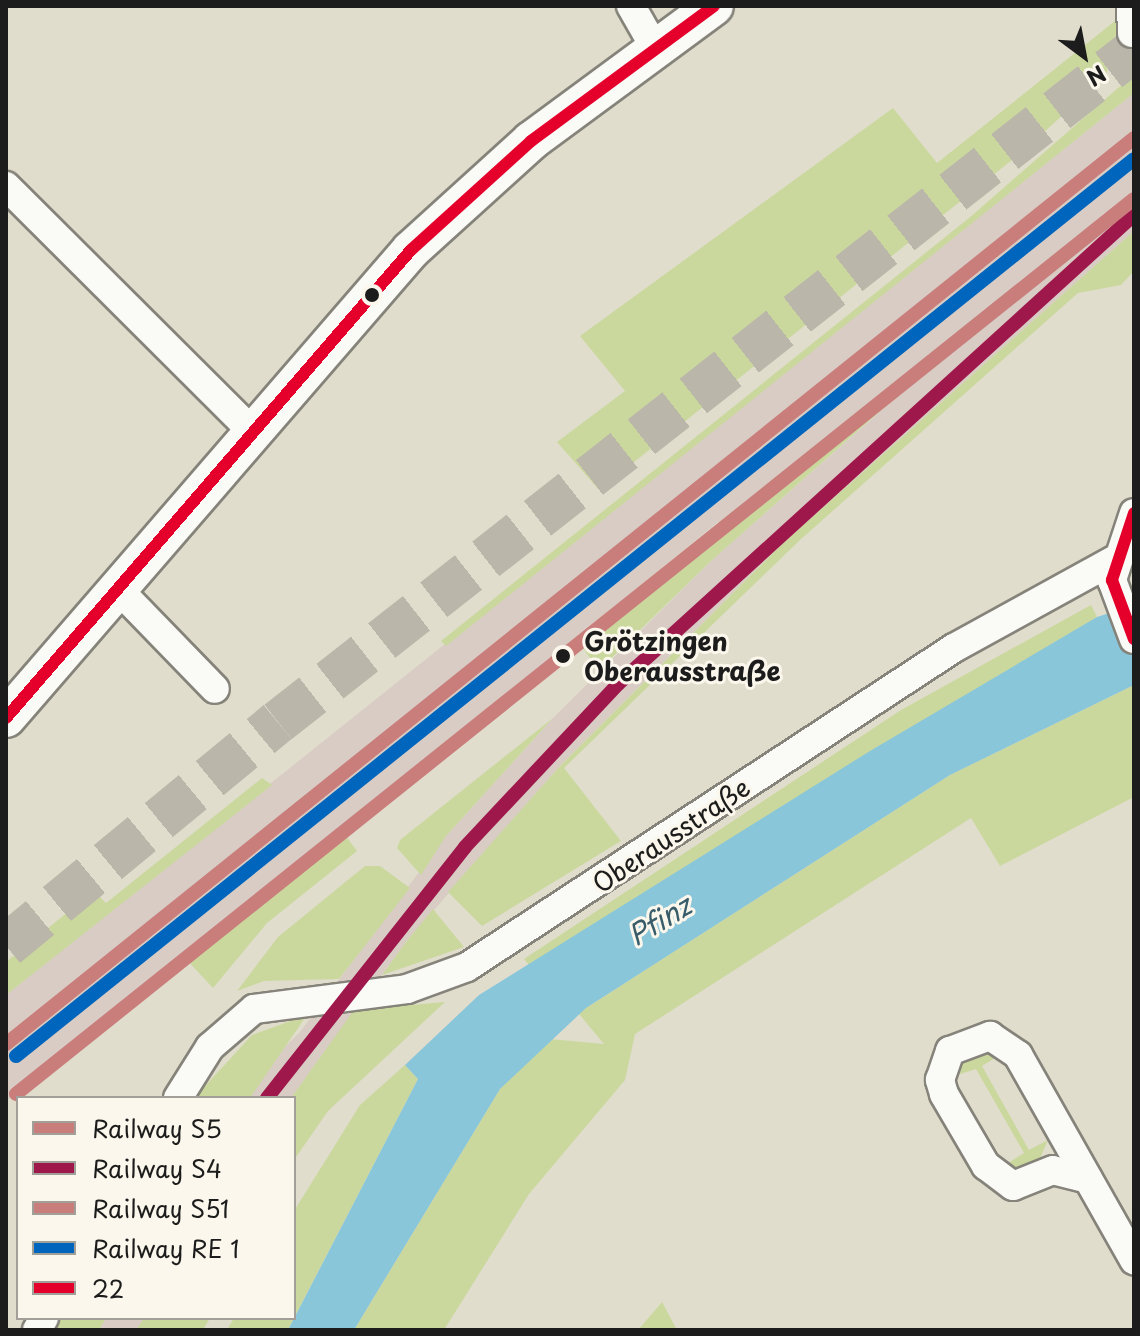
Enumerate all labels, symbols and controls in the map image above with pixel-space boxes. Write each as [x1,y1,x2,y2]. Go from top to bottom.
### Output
north arrow [1044,16,1124,96]
text: N [1081,58,1113,95]
unlabelled marker [364,287,380,303]
place label: Grötzingen Oberausstraße [584,625,781,686]
marker: Grötzingen Oberausstraße [549,642,577,670]
street label: Oberausstraße [587,771,755,899]
water label: Pfinz [621,888,697,952]
legend [16,1096,296,1320]
text: Railway S5 [92,1110,222,1146]
text: Railway S4 [92,1150,222,1186]
text: Railway S51 [92,1190,229,1226]
text: Railway RE 1 [92,1230,239,1266]
text: 22 [92,1270,124,1306]

